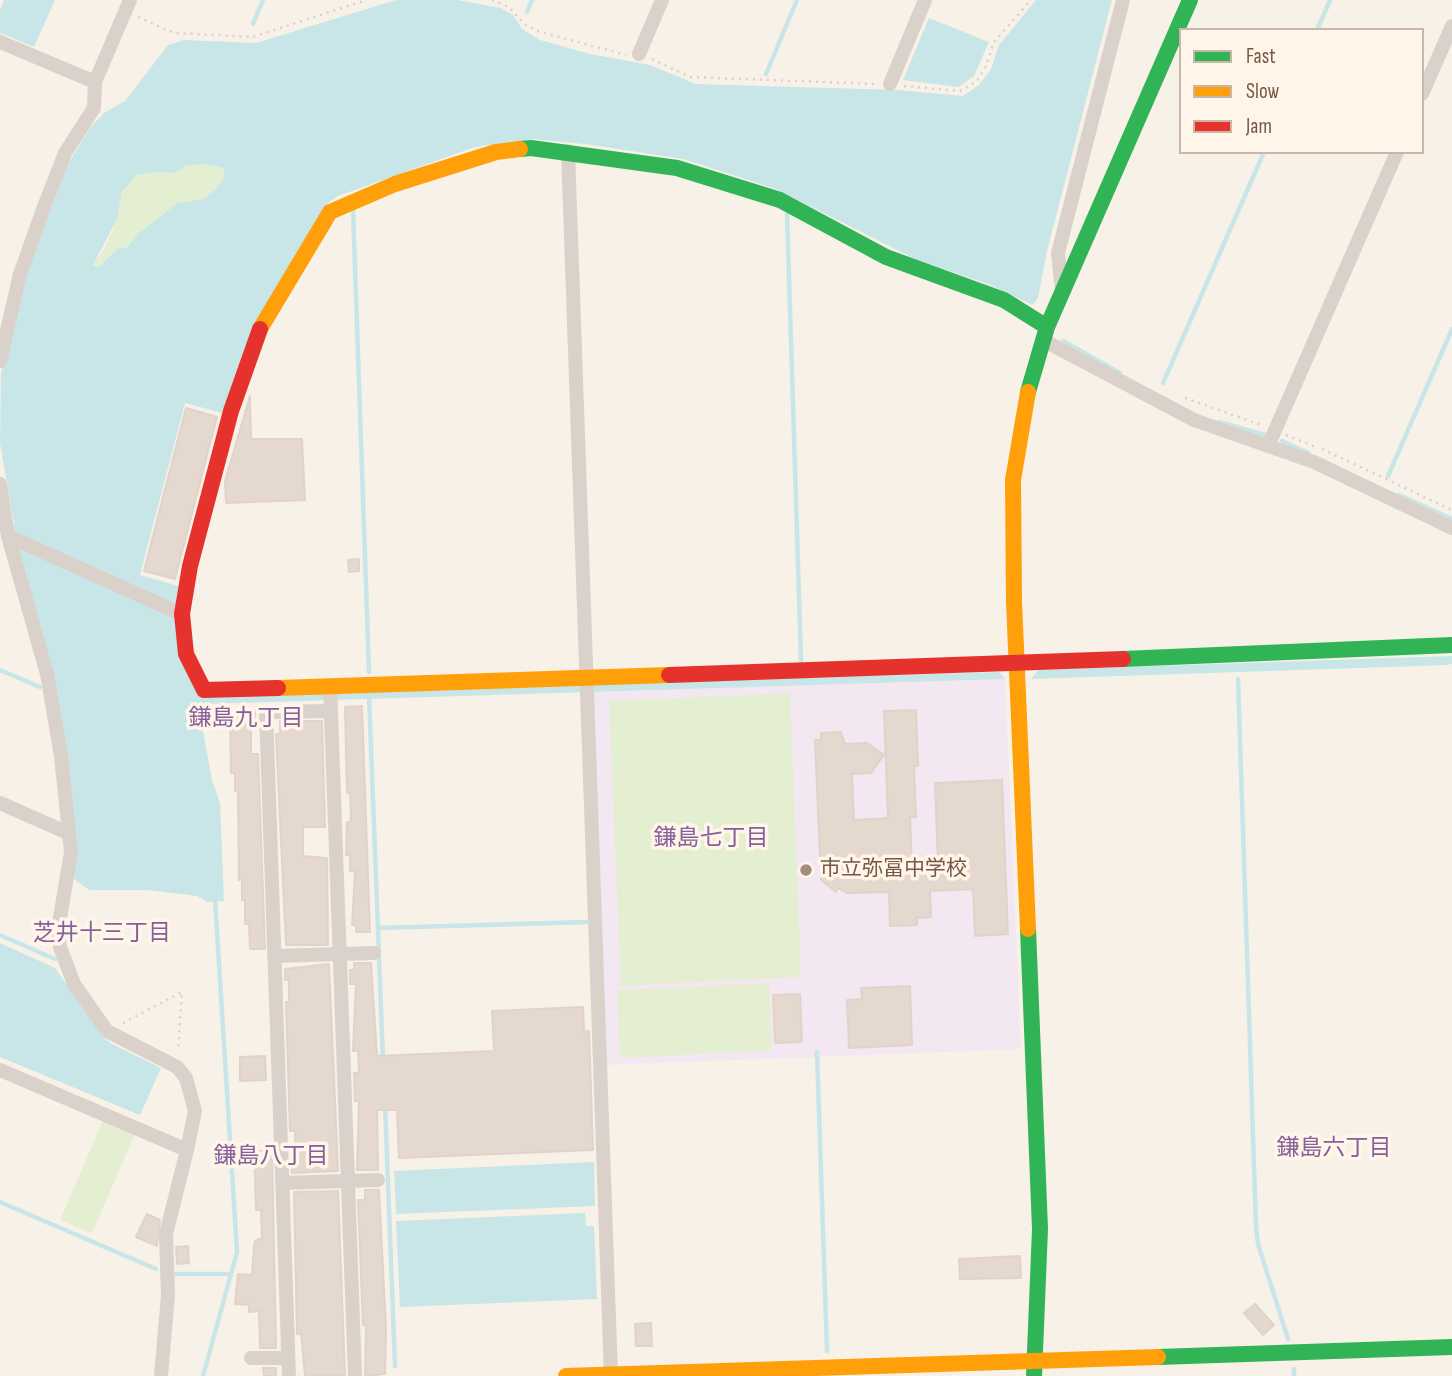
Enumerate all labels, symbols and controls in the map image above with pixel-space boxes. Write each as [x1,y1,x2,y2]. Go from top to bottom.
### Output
legend [1179,28,1424,154]
text: Fast [1246,44,1276,69]
text: Slow [1246,79,1279,104]
text: Jam [1246,114,1272,139]
district label: 鎌島九丁目 [189,705,303,733]
district label: 鎌島七丁目 [654,825,768,853]
place label: 市立弥冨中学校 [820,857,967,883]
marker: 市立弥冨中学校 [798,862,814,878]
district label: 芝井十三丁目 [33,920,171,948]
district label: 鎌島六丁目 [1277,1135,1391,1163]
district label: 鎌島八丁目 [214,1143,328,1171]

